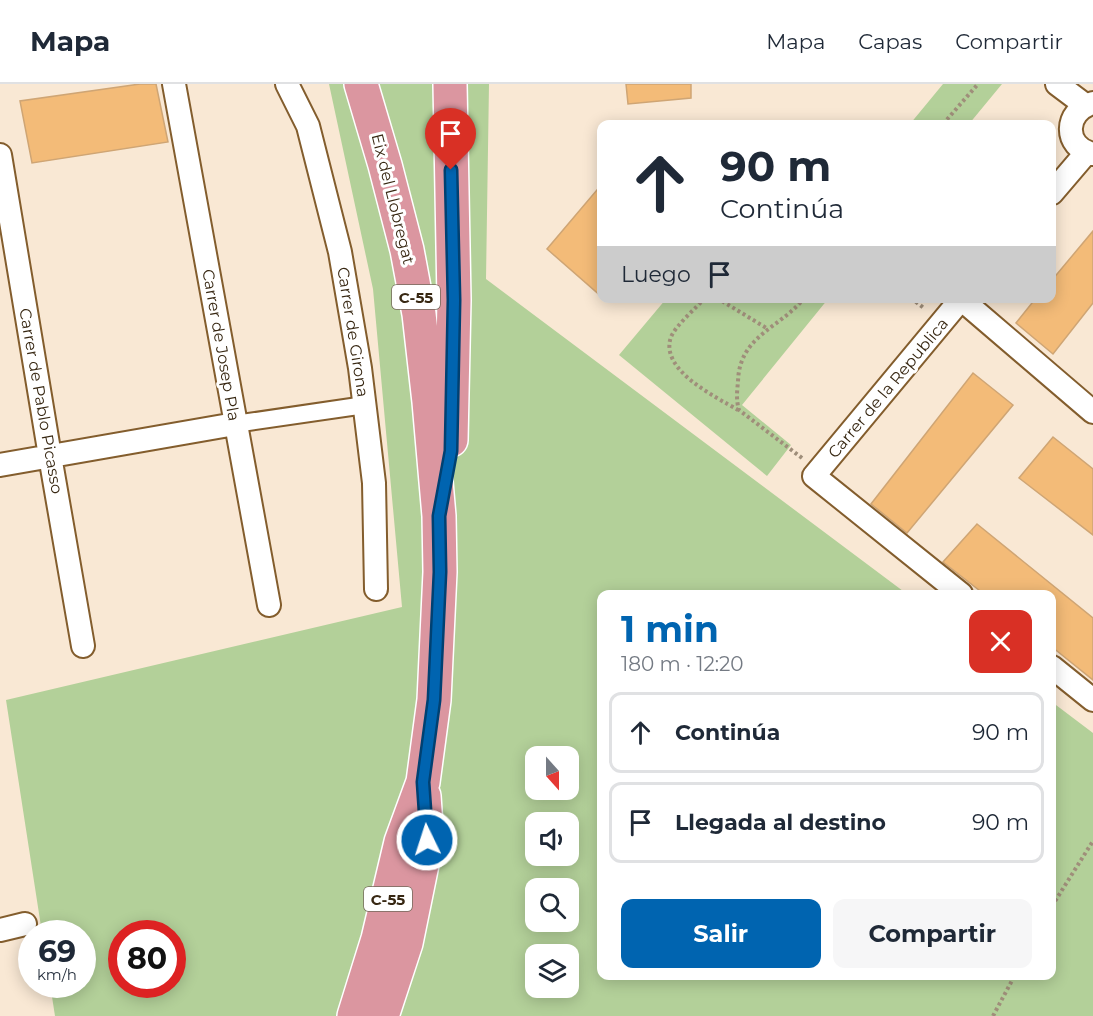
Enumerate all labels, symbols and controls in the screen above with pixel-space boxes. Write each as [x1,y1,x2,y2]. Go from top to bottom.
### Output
text: Mapa [30,24,110,58]
text: Mapa [766,29,825,54]
text: Capas [858,29,922,54]
text: Compartir [955,29,1063,54]
pin [425,108,476,170]
icon: arrive [434,117,467,150]
street label: Eix del Llobregat [368,132,419,267]
text: 90 m [720,140,831,192]
icon: ahead [621,144,699,222]
text: Continúa [720,192,844,225]
icon: arrive [703,258,736,291]
text: Luego [621,261,691,288]
street label: Carrer de Girona [333,266,373,398]
street label: Carrer de Josep Pla [198,268,244,422]
road number: C-55 [392,285,440,309]
street label: Carrer de Pablo Picasso [15,307,67,495]
street label: Carrer de la Republica [824,314,952,462]
text: 1 min [621,607,719,651]
button: close [969,610,1032,673]
text: 180 m · 12:20 [621,652,744,676]
icon: ahead [624,716,657,749]
text: Continúa [675,719,780,746]
text: 90 m [972,719,1029,746]
north arrow [525,746,579,800]
map controls [525,746,579,998]
icon: arrive [624,806,657,839]
position arrow [395,808,459,872]
text: Llegada al destino [675,809,886,836]
text: 90 m [972,809,1029,836]
button: sound [525,812,579,866]
button: search [525,878,579,932]
road number: C-55 [364,887,412,911]
button: Salir [621,899,821,968]
button: Compartir [833,899,1032,968]
speed limit sign: 80 [108,920,186,998]
text: 69 [38,933,76,970]
button: layers [525,944,579,998]
text: km/h [37,965,77,984]

